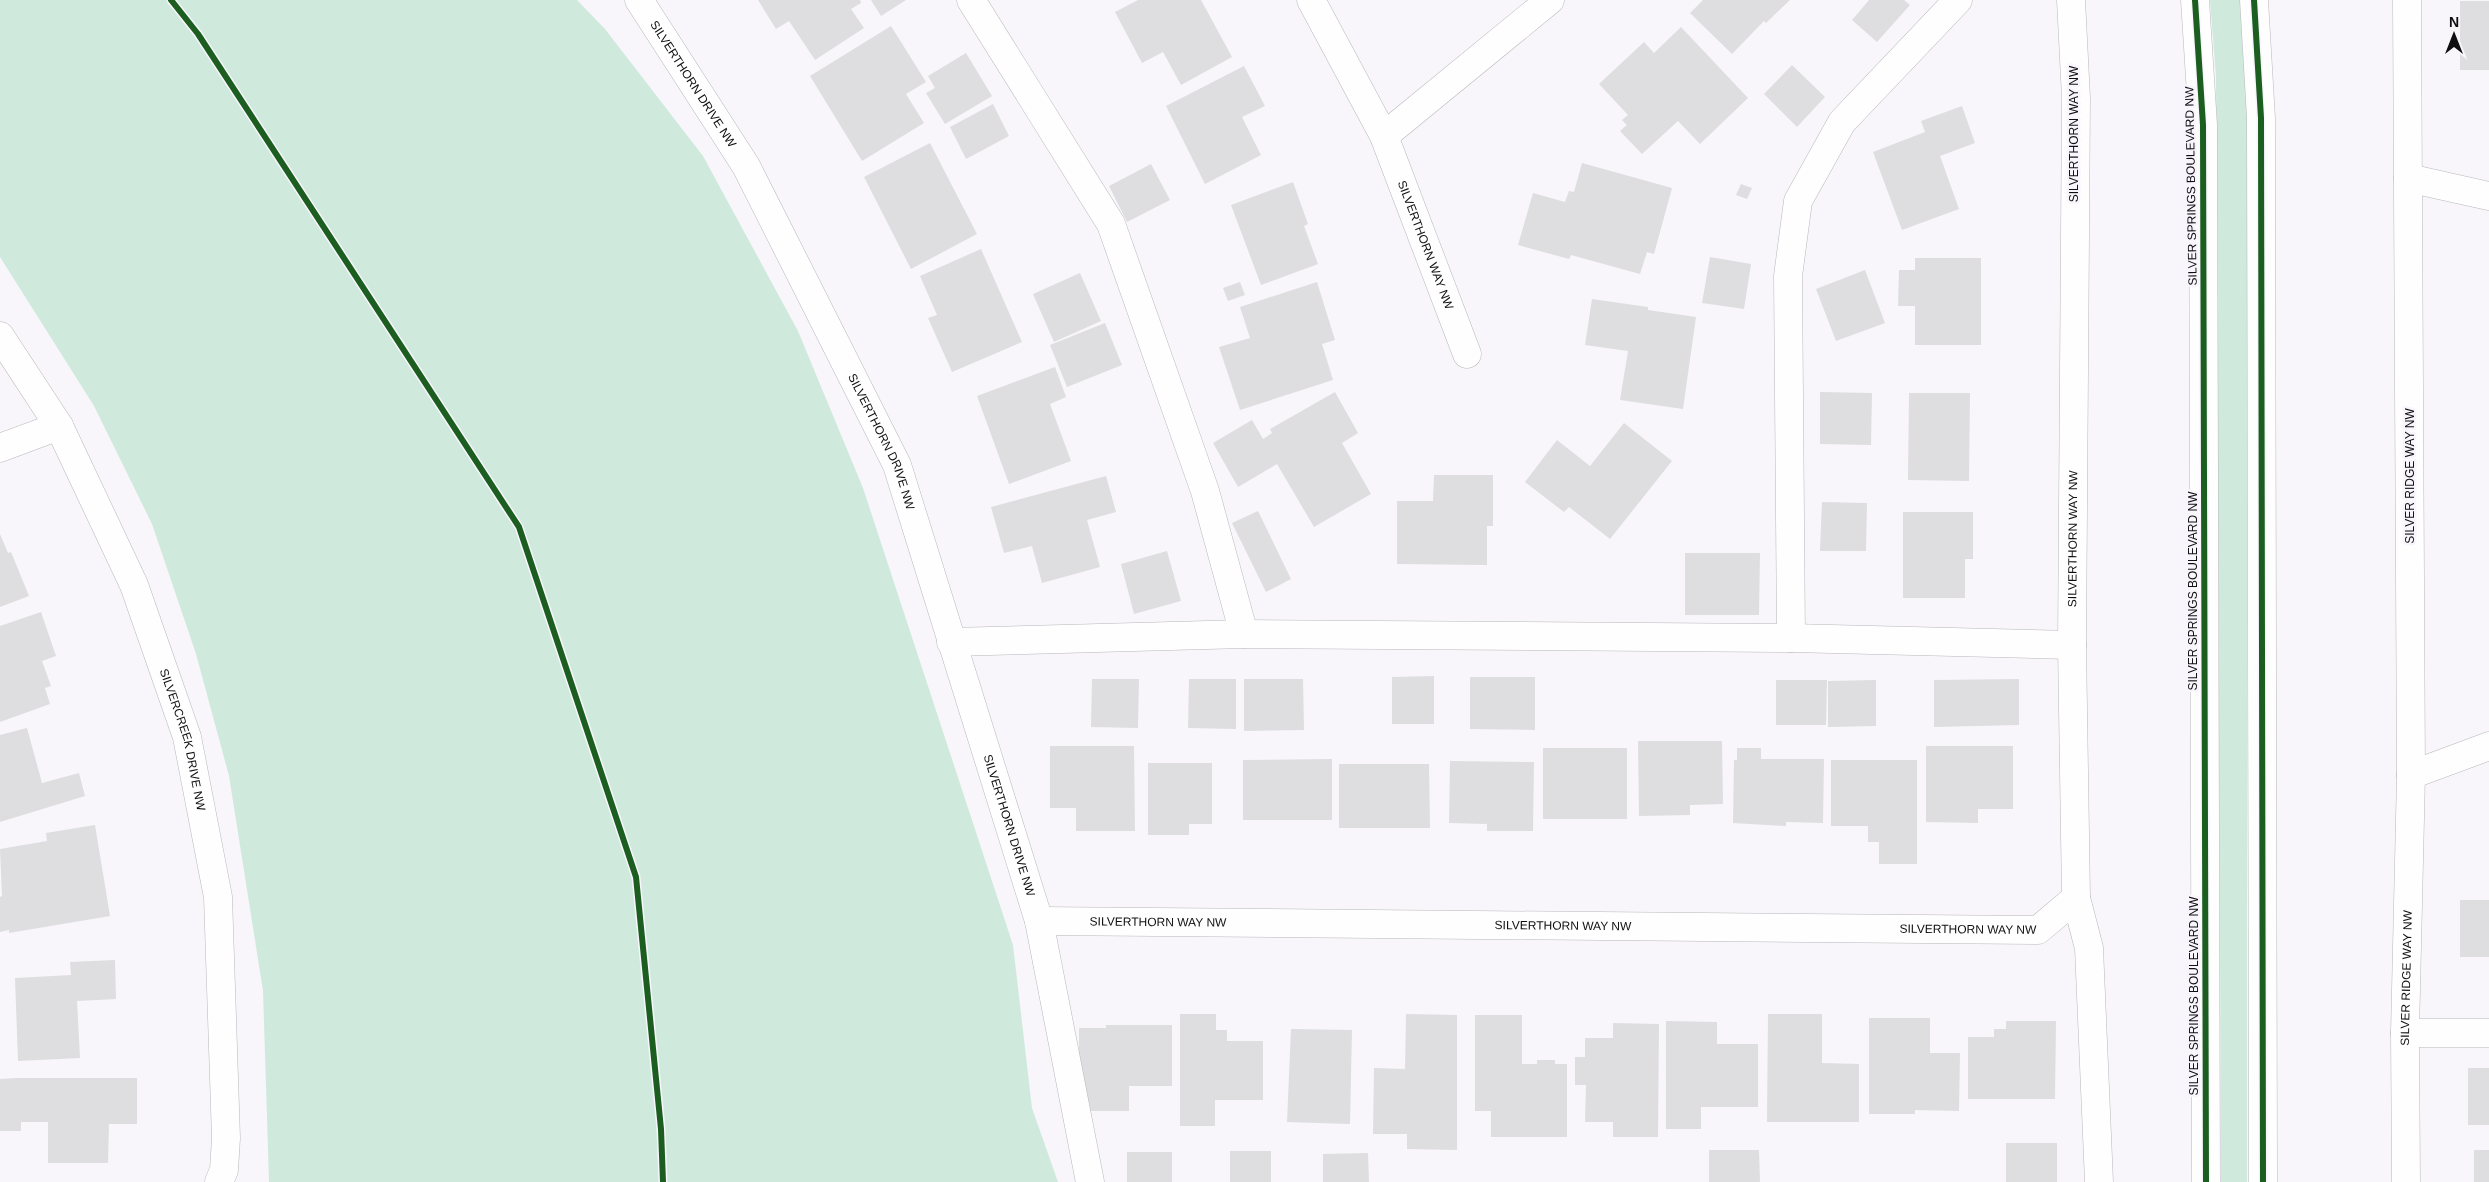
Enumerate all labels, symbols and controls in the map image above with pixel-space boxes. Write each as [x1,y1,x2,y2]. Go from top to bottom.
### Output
north arrow [2429,10,2479,60]
text: N [2449,14,2459,30]
street label: SILVERTHORN DRIVE NW [647,18,739,151]
street label: SILVERTHORN WAY NW [2067,65,2081,202]
street label: SILVER SPRINGS BOULEVARD NW [2182,86,2200,286]
street label: SILVERTHORN WAY NW [1395,179,1457,312]
street label: SILVERTHORN DRIVE NW [845,371,918,512]
street label: SILVER RIDGE WAY NW [2403,408,2417,544]
street label: SILVERTHORN WAY NW [2065,470,2080,607]
street label: SILVER SPRINGS BOULEVARD NW [2186,491,2200,690]
street label: SILVERCREEK DRIVE NW [157,667,208,813]
street label: SILVERTHORN DRIVE NW [981,753,1038,899]
street label: SILVER SPRINGS BOULEVARD NW [2187,896,2201,1095]
street label: SILVER RIDGE WAY NW [2398,909,2415,1046]
street label: SILVERTHORN WAY NW [1090,914,1227,930]
street label: SILVERTHORN WAY NW [1494,918,1632,933]
street label: SILVERTHORN WAY NW [1899,922,2037,937]

